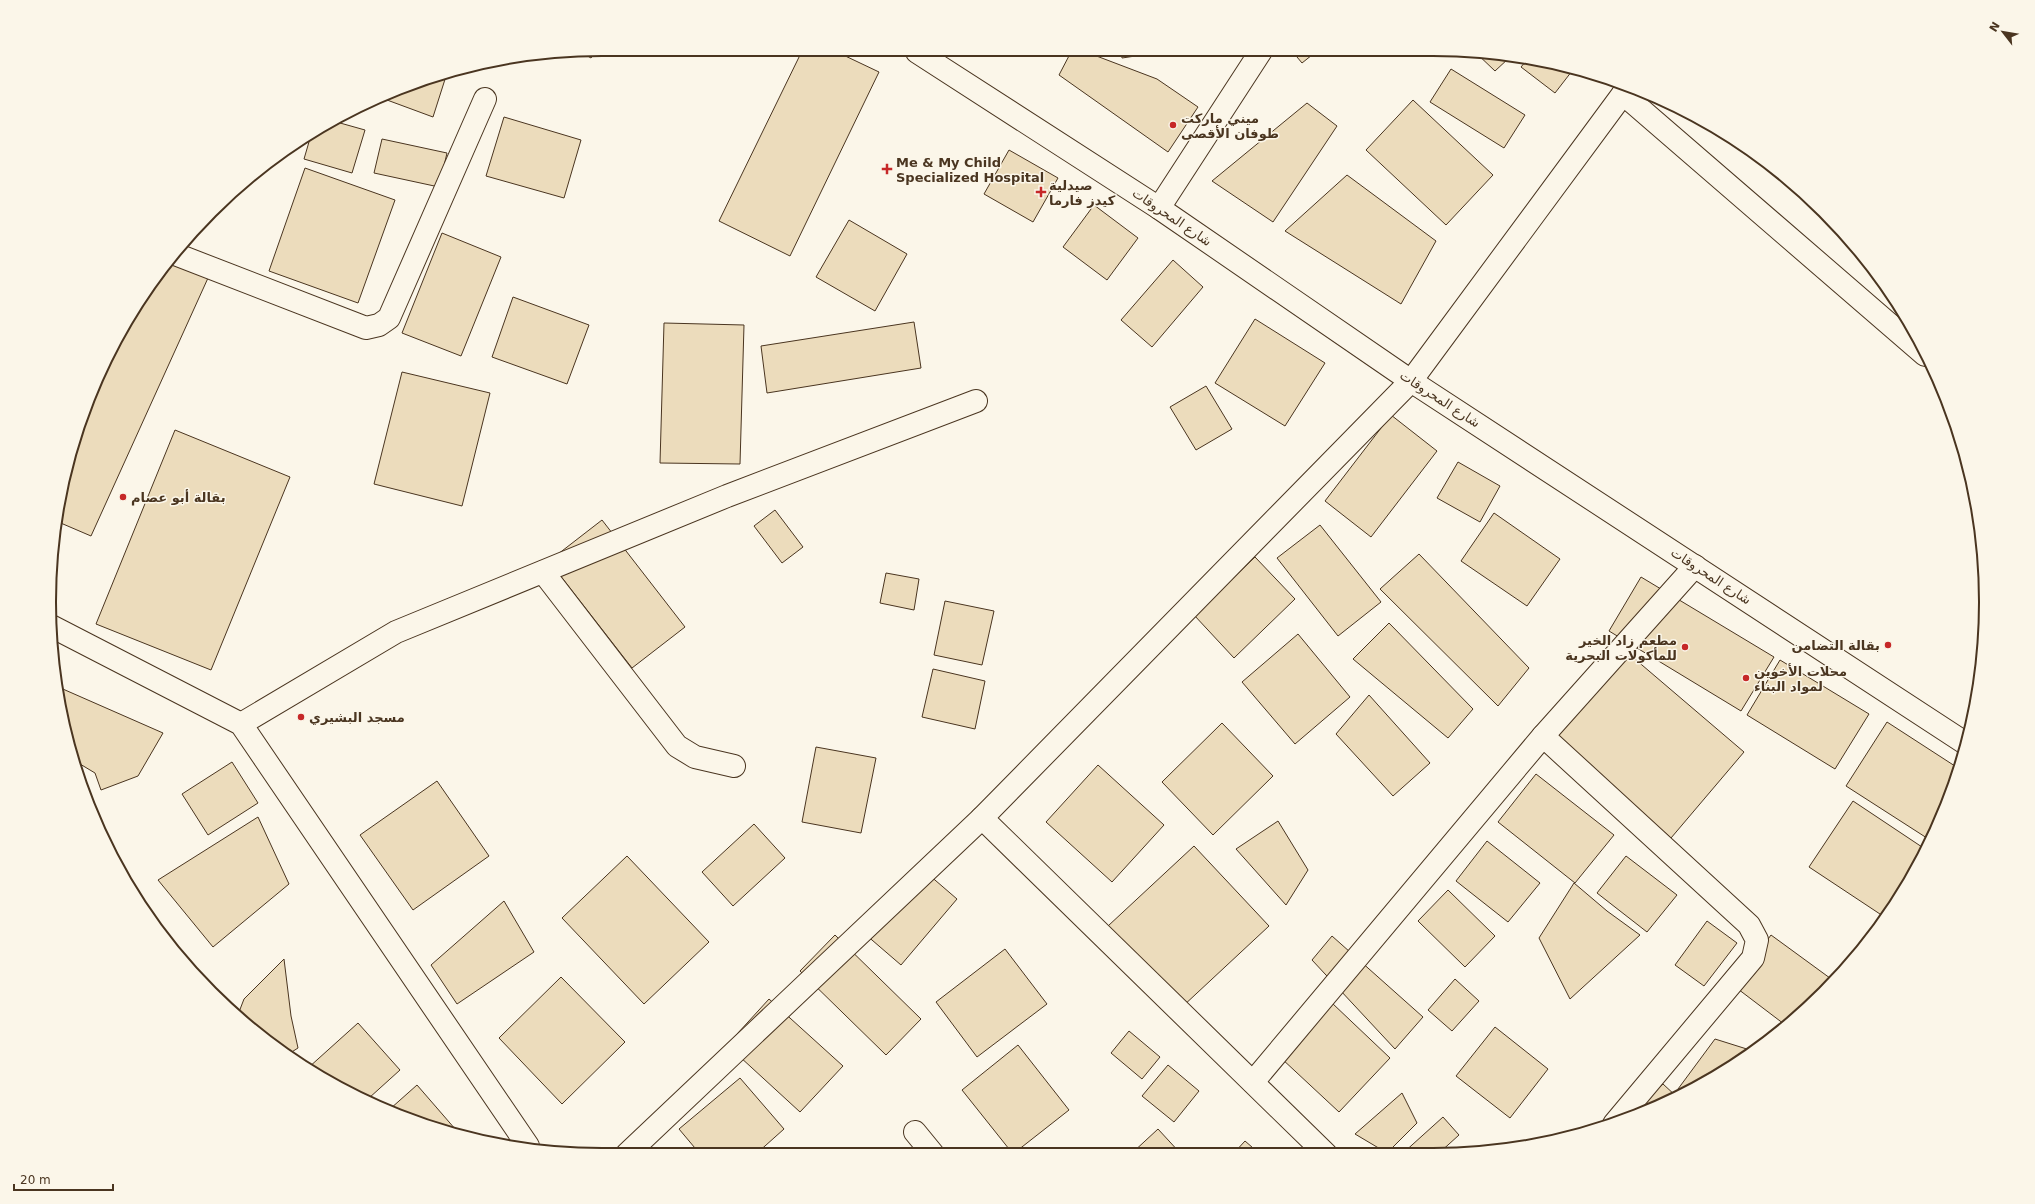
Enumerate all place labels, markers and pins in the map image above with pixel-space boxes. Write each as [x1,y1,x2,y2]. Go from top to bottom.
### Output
place label: ميني ماركت طوفان الأقصى [1181,111,1279,141]
marker: ميني ماركت طوفان الأقصى [1168,120,1178,130]
place label: Me & My Child Specialized Hospital [896,155,1044,185]
marker: Me & My Child Specialized Hospital [881,163,893,175]
place label: صيدلية كيدز فارما [1049,178,1116,208]
marker: صيدلية كيدز فارما [1036,187,1046,197]
place label: بقالة أبو عصام [131,489,226,506]
marker: بقالة أبو عصام [118,492,128,502]
place label: مطعم زاد الخير للمأكولات البحرية [1565,633,1677,663]
place label: بقالة التضامن [1792,638,1880,653]
marker: بقالة التضامن [1883,640,1893,650]
marker: مطعم زاد الخير للمأكولات البحرية [1680,642,1690,652]
place label: محلات الأخوين لمواد البناء [1754,663,1847,694]
marker: محلات الأخوين لمواد البناء [1741,673,1751,683]
place label: مسجد البشيري [309,710,405,725]
marker: مسجد البشيري [296,712,306,722]

